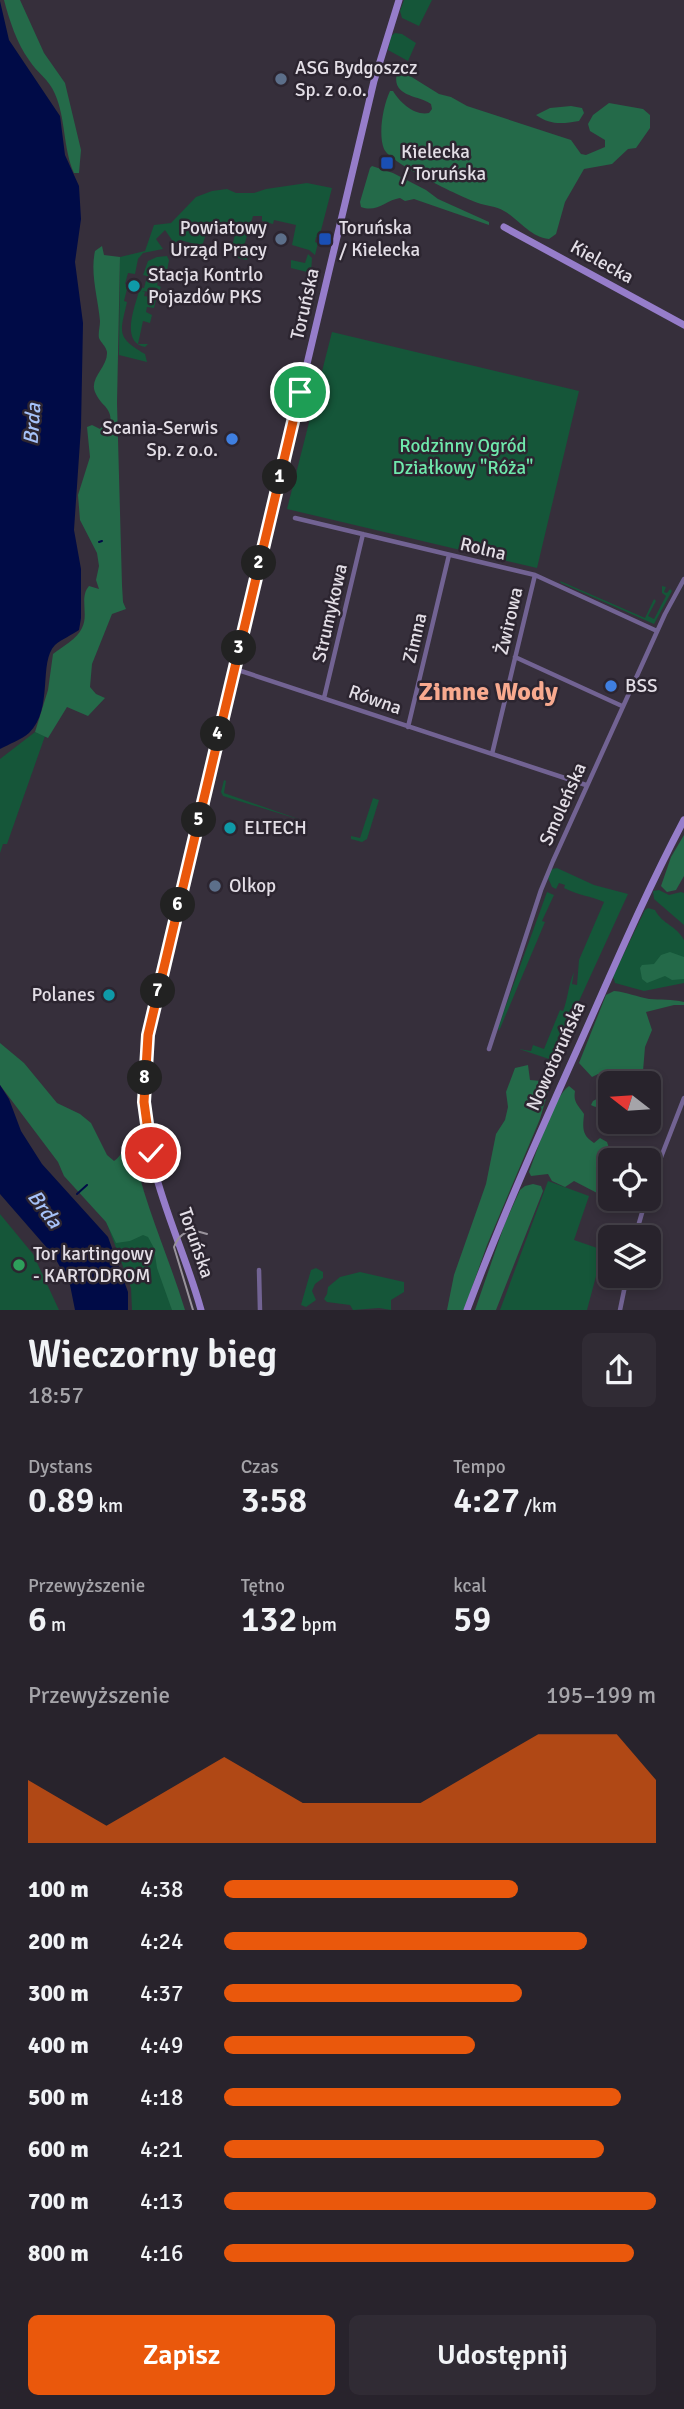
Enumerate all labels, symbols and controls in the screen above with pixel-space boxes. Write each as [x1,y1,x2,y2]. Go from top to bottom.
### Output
place label: ASG Bydgoszcz Sp. z o.o. [295,56,417,102]
marker: ASG Bydgoszcz Sp. z o.o. [273,71,289,87]
place label: Kielecka / Toruńska [401,140,486,186]
marker: Kielecka / Toruńska [379,155,395,171]
place label: Powiatowy Urząd Pracy [170,216,267,262]
place label: Toruńska / Kielecka [339,216,420,262]
marker: Powiatowy Urząd Pracy [273,231,289,247]
marker: Toruńska / Kielecka [317,231,333,247]
street label: Kielecka [566,235,638,289]
place label: Stacja Kontrlo Pojazdów PKS [148,263,263,309]
street label: Toruńska [285,266,325,342]
marker: Stacja Kontrlo Pojazdów PKS [126,278,142,294]
pin [270,362,330,422]
icon: arrive [281,373,319,411]
water label: Brda [18,401,47,446]
place label: Scania-Serwis Sp. z o.o. [102,416,218,462]
marker: Scania-Serwis Sp. z o.o. [224,431,240,447]
park label: Rodzinny Ogród Działkowy "Róża" [393,434,533,480]
pin: 1 [262,460,298,494]
text: 1 [274,464,285,488]
street label: Rolna [458,532,508,566]
pin: 2 [242,546,276,580]
text: 2 [253,550,264,574]
street label: Strumykowa [307,561,353,665]
street label: Żwirowa [490,585,528,657]
street label: Zimna [398,610,432,666]
pin: 3 [222,630,256,666]
text: 3 [233,635,244,659]
place label: BSS [625,674,658,698]
district label: Zimne Wody [418,676,558,708]
marker: BSS [603,678,619,694]
street label: Równa [345,680,405,720]
pin: 4 [200,716,235,752]
text: 4 [212,721,223,745]
street label: Smoleńska [534,759,592,849]
pin: 5 [182,802,216,838]
text: 5 [193,807,204,831]
place label: ELTECH [244,816,307,840]
marker: ELTECH [222,820,238,836]
place label: Olkop [229,874,276,898]
marker: Olkop [207,878,223,894]
pin: 6 [160,888,196,922]
text: 6 [172,892,183,916]
pin: 7 [140,974,176,1009]
text: 7 [152,978,163,1002]
place label: Polanes [31,983,95,1007]
marker: Polanes [101,987,117,1003]
street label: Nowotoruńska [521,998,591,1114]
pin: 8 [128,1060,162,1096]
text: 8 [139,1065,150,1089]
north arrow [598,1071,662,1134]
map controls [598,1071,661,1288]
pin [121,1123,181,1183]
icon: check [132,1134,170,1172]
button: locate [598,1148,661,1211]
water label: Brda [22,1185,69,1235]
street label: Toruńska [173,1205,219,1281]
button: layers [598,1225,661,1288]
place label: Tor kartingowy - KARTODROM [33,1242,153,1288]
marker: Tor kartingowy - KARTODROM [11,1257,27,1273]
text: Wieczorny bieg [28,1331,277,1378]
button: share [582,1333,656,1407]
text: 18:57 [28,1381,84,1410]
text: Dystans [28,1455,92,1479]
text: Czas [241,1455,279,1479]
text: Tempo [453,1455,506,1479]
text: 0.89 [28,1479,94,1522]
text: 3:58 [241,1479,307,1522]
text: 4:27 [453,1479,520,1522]
text: km [94,1494,123,1518]
text: /km [520,1494,557,1518]
text: Przewyższenie [28,1574,145,1598]
text: Tętno [241,1574,285,1598]
text: kcal [453,1574,487,1598]
text: 6 [28,1598,47,1641]
text: 132 [241,1598,297,1641]
text: 59 [453,1598,491,1641]
text: m [47,1613,66,1637]
text: bpm [297,1613,337,1637]
text: Przewyższenie [28,1681,170,1710]
text: 195–199 m [546,1681,656,1710]
text: 100 m [28,1875,89,1904]
text: 4:38 [140,1875,183,1904]
text: 200 m [28,1927,89,1956]
text: 4:24 [140,1927,183,1956]
text: 300 m [28,1979,89,2008]
text: 4:37 [140,1979,183,2008]
text: 400 m [28,2031,89,2060]
text: 4:49 [140,2031,183,2060]
text: 500 m [28,2083,89,2112]
text: 4:18 [140,2083,183,2112]
text: 600 m [28,2135,89,2164]
text: 4:21 [140,2135,183,2164]
text: 700 m [28,2187,89,2216]
text: 4:13 [140,2187,183,2216]
text: 800 m [28,2239,89,2268]
text: 4:16 [140,2239,183,2268]
button: Zapisz [28,2315,335,2395]
button: Udostępnij [349,2315,656,2395]

